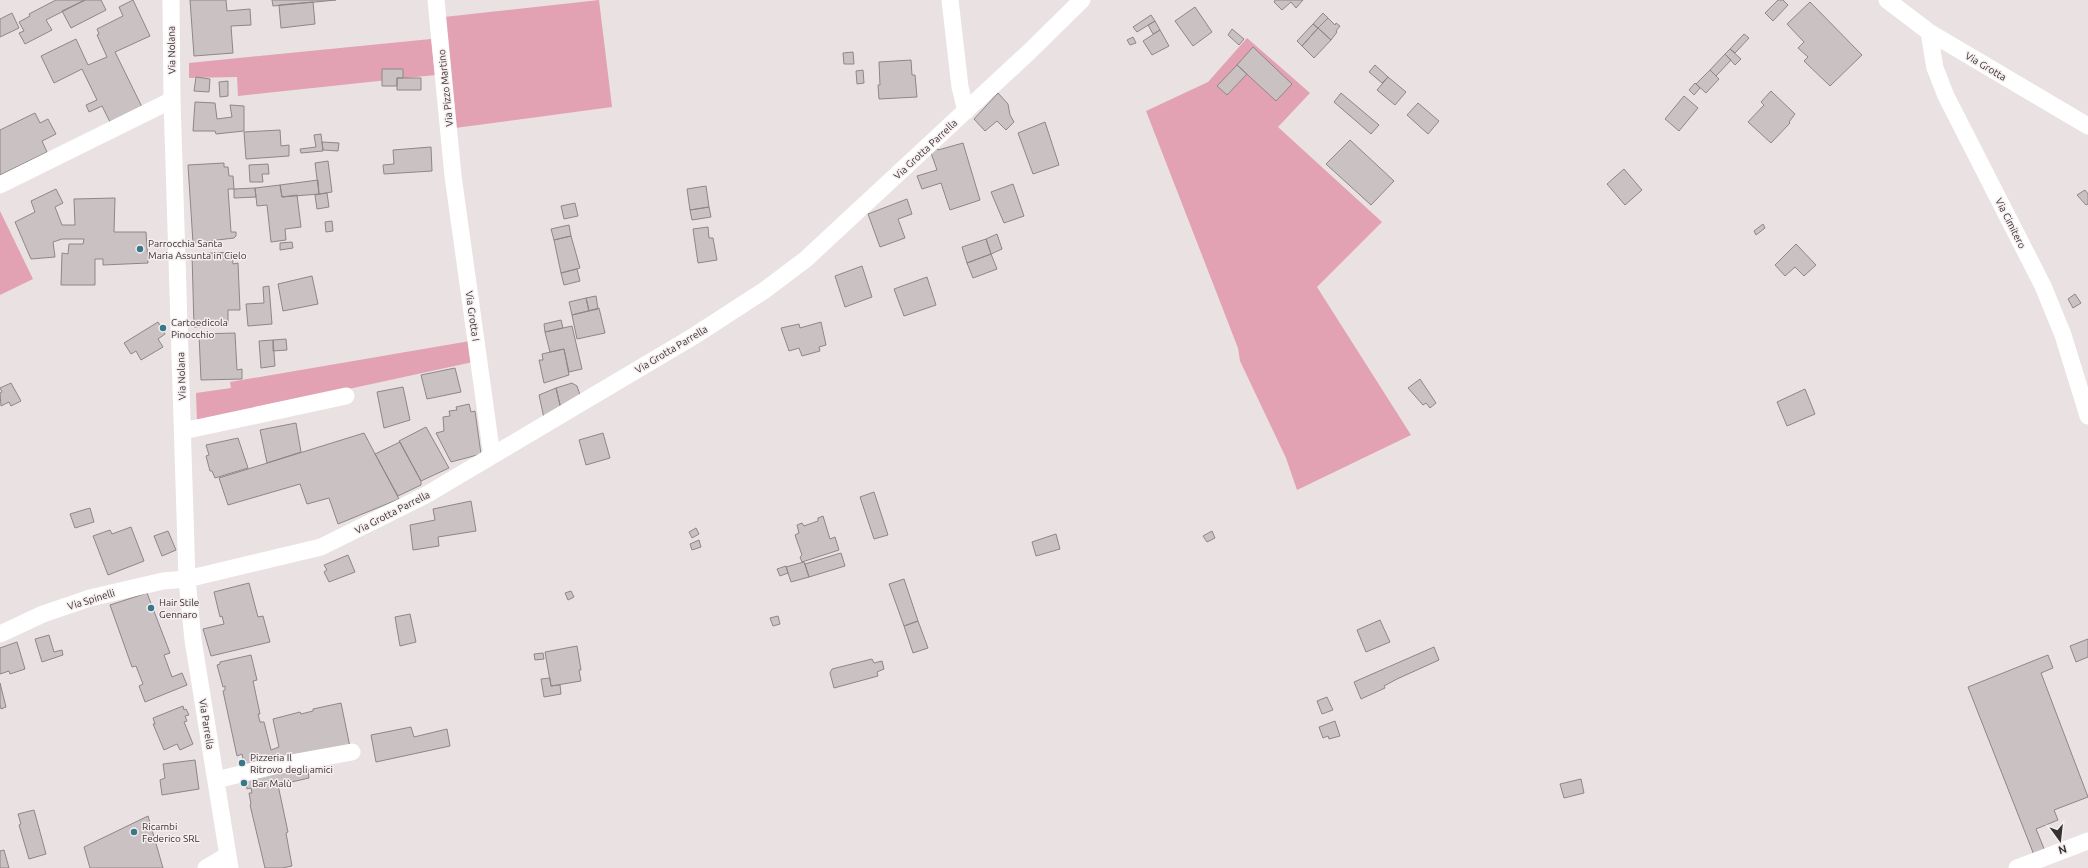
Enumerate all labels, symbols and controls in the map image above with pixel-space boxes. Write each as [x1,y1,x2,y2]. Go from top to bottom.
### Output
street label: Via Nolana [166,26,177,74]
street label: Via Pizzo Martino [436,49,455,127]
street label: Via Grotta [1963,50,2008,83]
street label: Via Grotta Parrella [891,117,959,182]
street label: Via Cimitero [1993,196,2028,250]
place label: Parrocchia Santa Maria Assunta in Cielo [148,238,247,261]
marker: Parrocchia Santa Maria Assunta in Cielo [135,244,145,254]
street label: Via Grotta I [464,290,481,342]
place label: Cartoedicola Pinocchio [171,317,228,340]
marker: Cartoedicola Pinocchio [158,323,168,333]
street label: Via Grotta Parrella [633,323,709,375]
street label: Via Nolana [175,352,188,400]
street label: Via Grotta Parrella [353,489,432,536]
street label: Via Spinelli [66,587,116,612]
place label: Hair Stile Gennaro [159,597,199,620]
marker: Hair Stile Gennaro [146,603,156,613]
street label: Via Parrella [197,698,216,750]
place label: Pizzeria Il Ritrovo degli amici [250,752,333,775]
marker: Pizzeria Il Ritrovo degli amici [237,758,247,768]
marker: Bar Malù [239,778,249,788]
place label: Bar Malù [252,778,292,789]
north arrow [2040,820,2080,860]
place label: Ricambi Federico SRL [142,821,200,844]
marker: Ricambi Federico SRL [129,827,139,837]
text: N [2057,843,2068,857]

